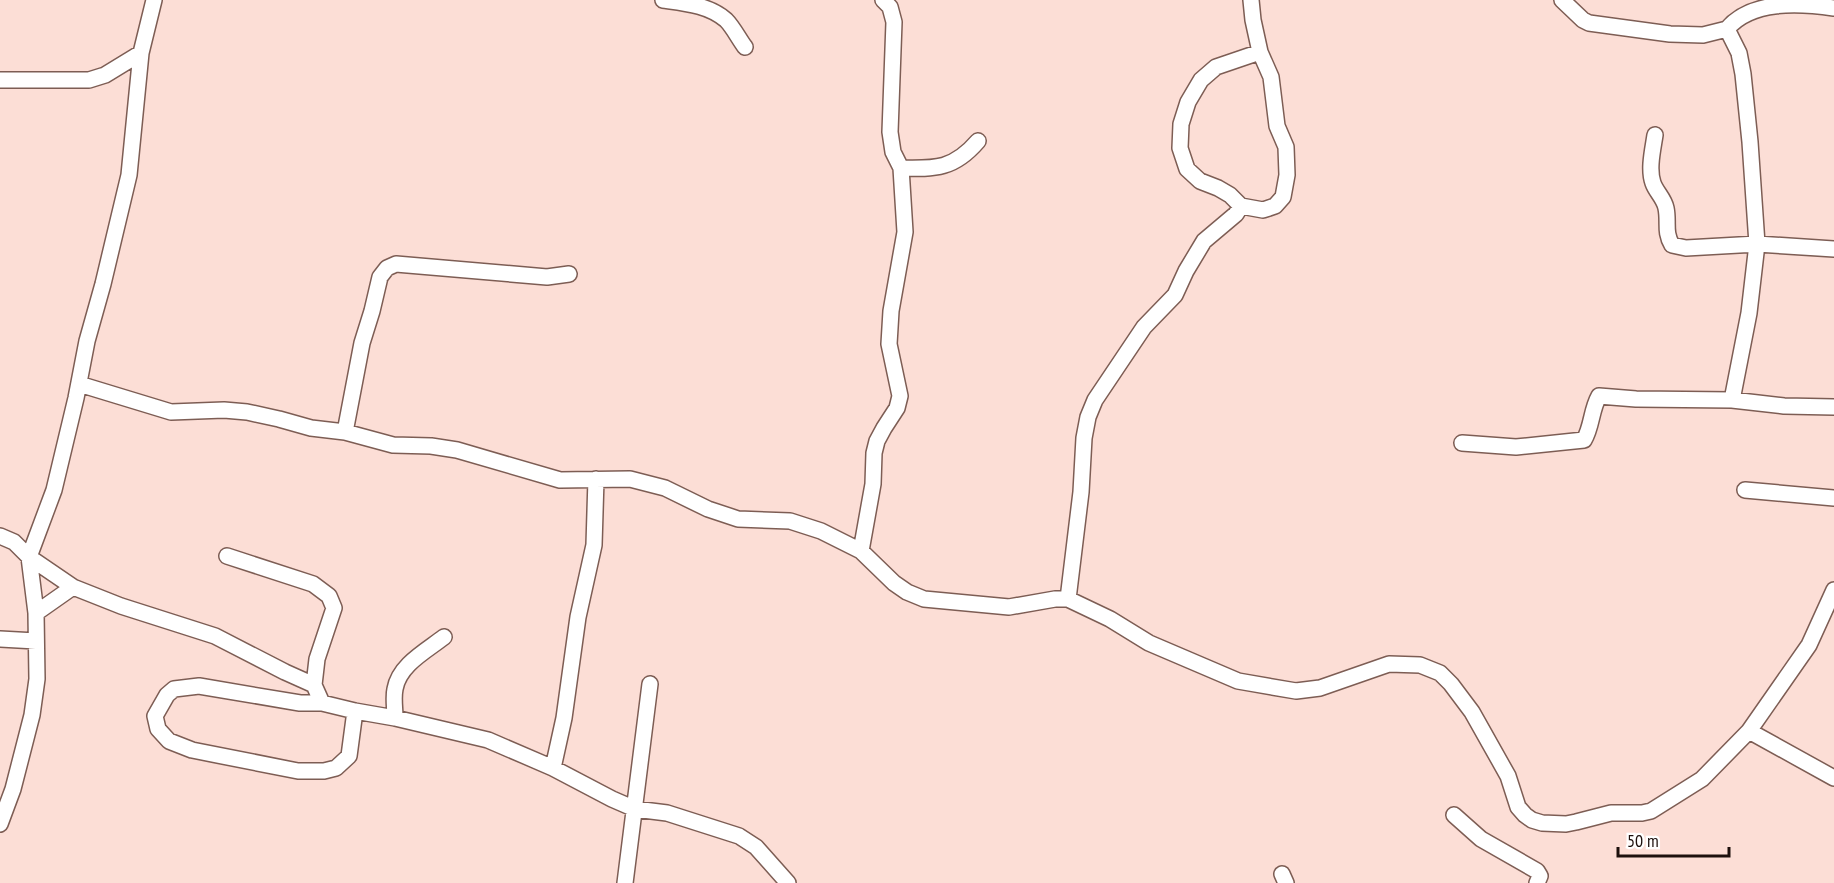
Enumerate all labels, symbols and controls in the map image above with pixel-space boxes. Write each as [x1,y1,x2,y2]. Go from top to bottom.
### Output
scale bar [1618,820,1729,858]
text: 50 m [1627,829,1659,852]

